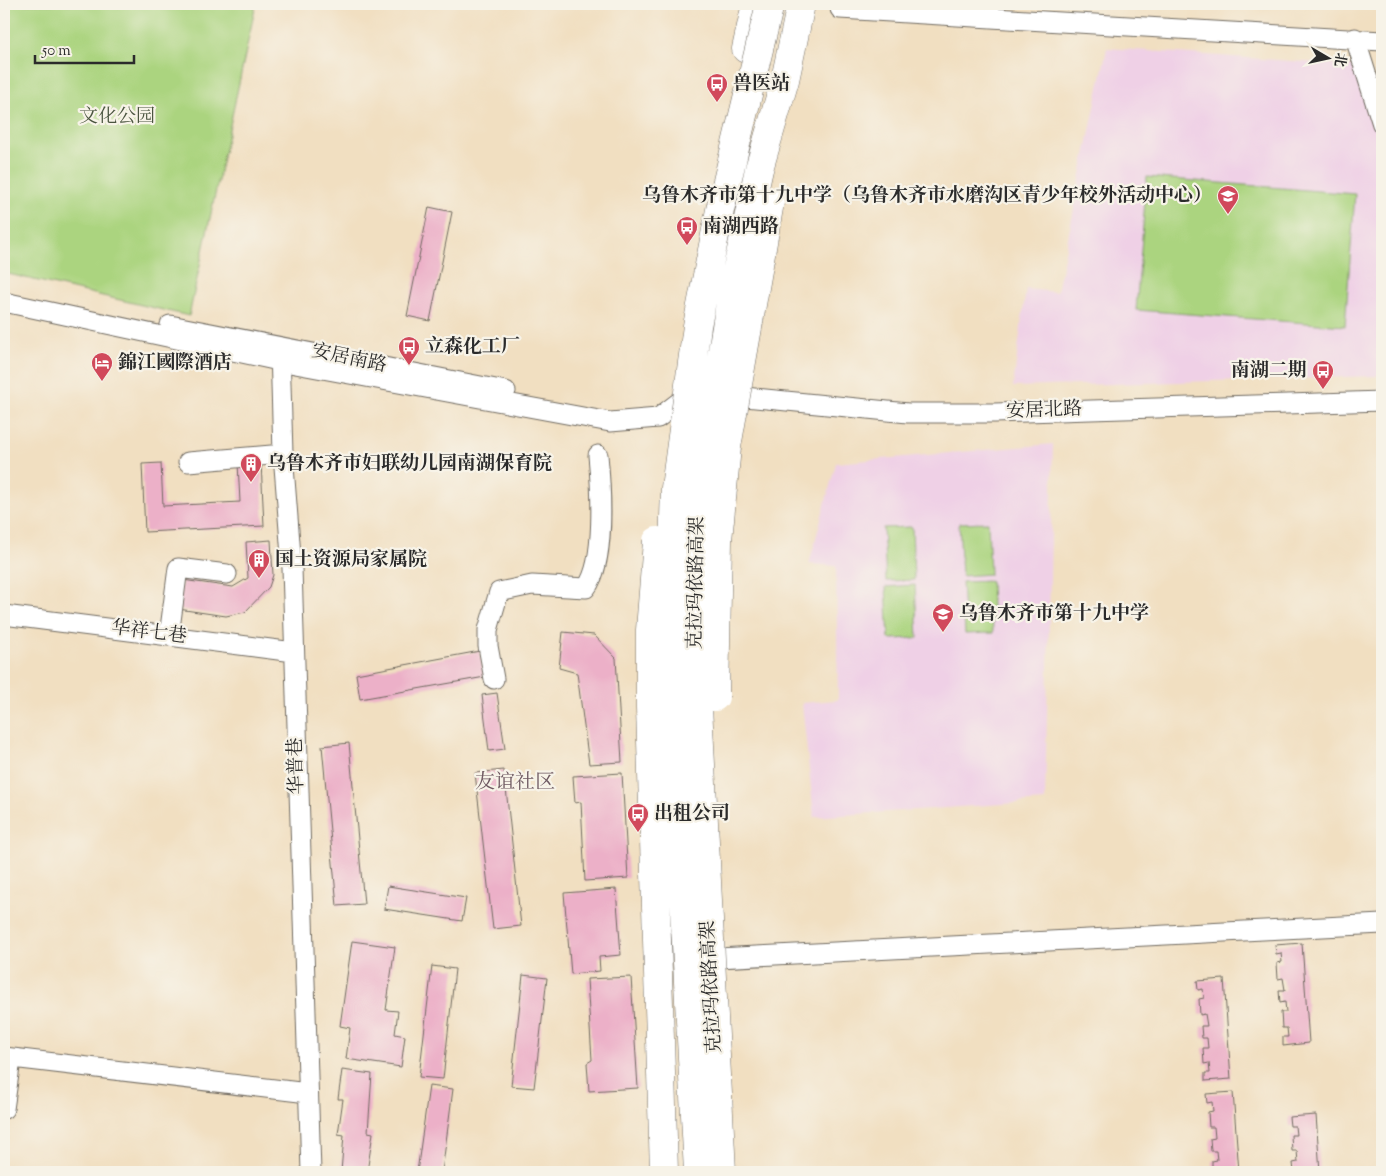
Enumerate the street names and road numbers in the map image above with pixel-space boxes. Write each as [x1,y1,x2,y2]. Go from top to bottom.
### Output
street label: 安居南路 [309,338,389,380]
street label: 安居北路 [1006,396,1082,426]
street label: 克拉玛依路高架 [682,516,712,650]
street label: 华祥七巷 [110,615,188,651]
street label: 华普巷 [283,737,311,795]
street label: 克拉玛依路高架 [695,920,729,1054]

